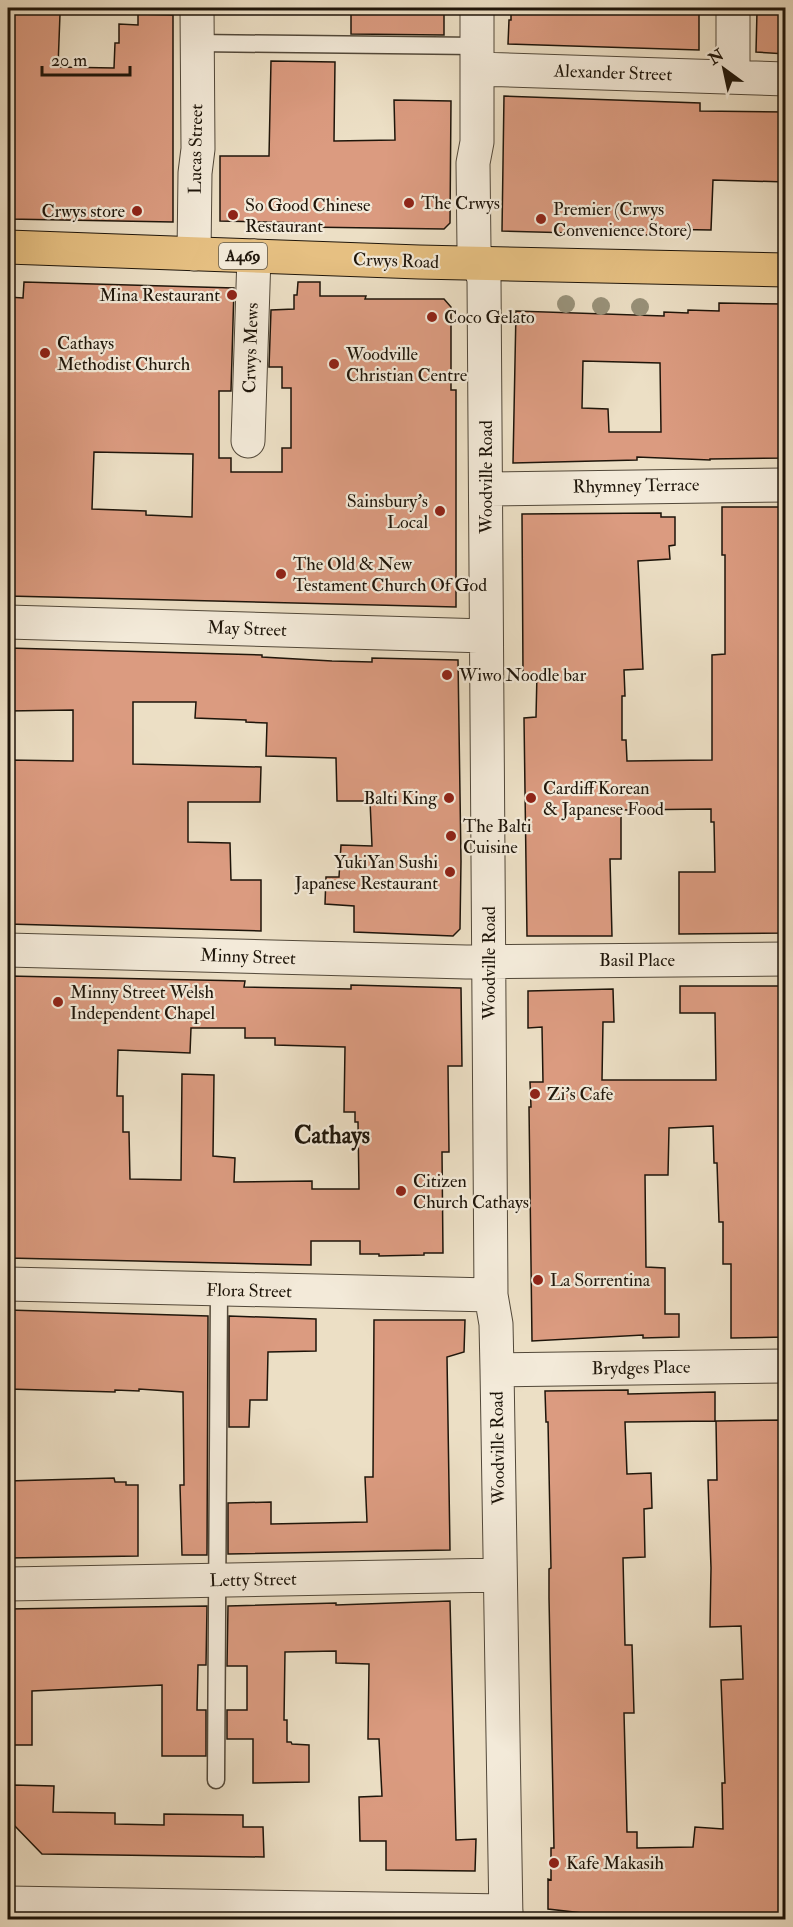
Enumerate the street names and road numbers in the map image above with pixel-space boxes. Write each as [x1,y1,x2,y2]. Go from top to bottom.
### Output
street label: Alexander Street [552,59,673,87]
street label: Lucas Street [184,103,208,194]
road number: A469 [219,243,267,269]
street label: Crwys Road [352,248,440,274]
street label: Crwys Mews [238,302,264,394]
street label: Woodville Road [475,420,498,535]
street label: Rhymney Terrace [572,473,700,499]
street label: May Street [207,616,287,642]
street label: Woodville Road [478,906,501,1021]
street label: Minny Street [200,944,296,970]
street label: Basil Place [599,949,675,972]
street label: Flora Street [206,1279,292,1303]
street label: Brydges Place [591,1356,691,1380]
street label: Woodville Road [486,1391,511,1506]
street label: Letty Street [209,1568,297,1592]

